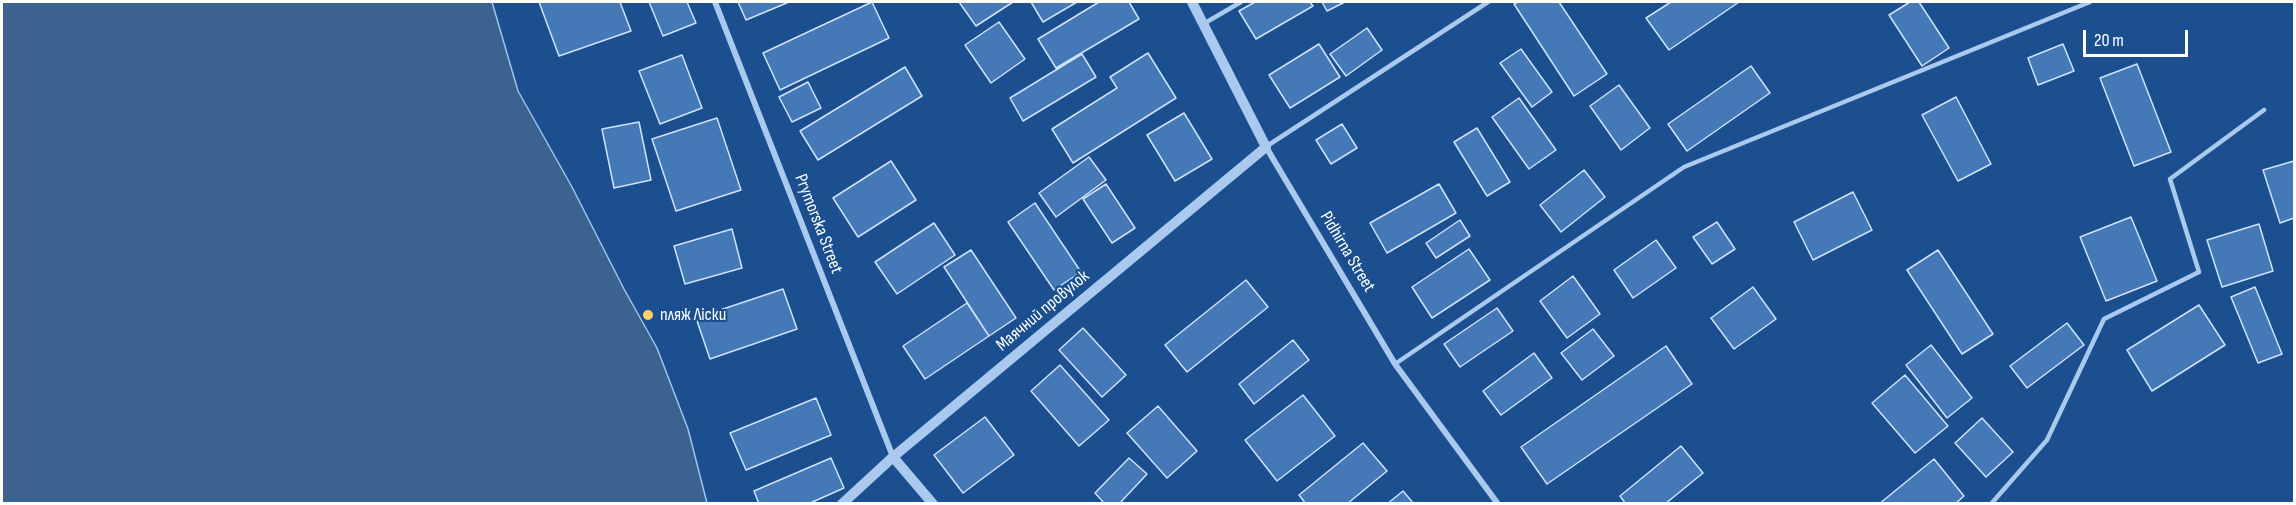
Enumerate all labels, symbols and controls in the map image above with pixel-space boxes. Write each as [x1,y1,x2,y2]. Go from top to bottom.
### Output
scale bar [2086,18,2191,56]
text: 20 m [2094,30,2124,51]
street label: Prymorska Street [789,171,847,277]
street label: Pidhirna Street [1315,208,1379,296]
street label: Маячний провулок [992,266,1094,356]
place label: пляж Ліски [660,304,726,326]
marker: пляж Ліски [641,308,655,322]

